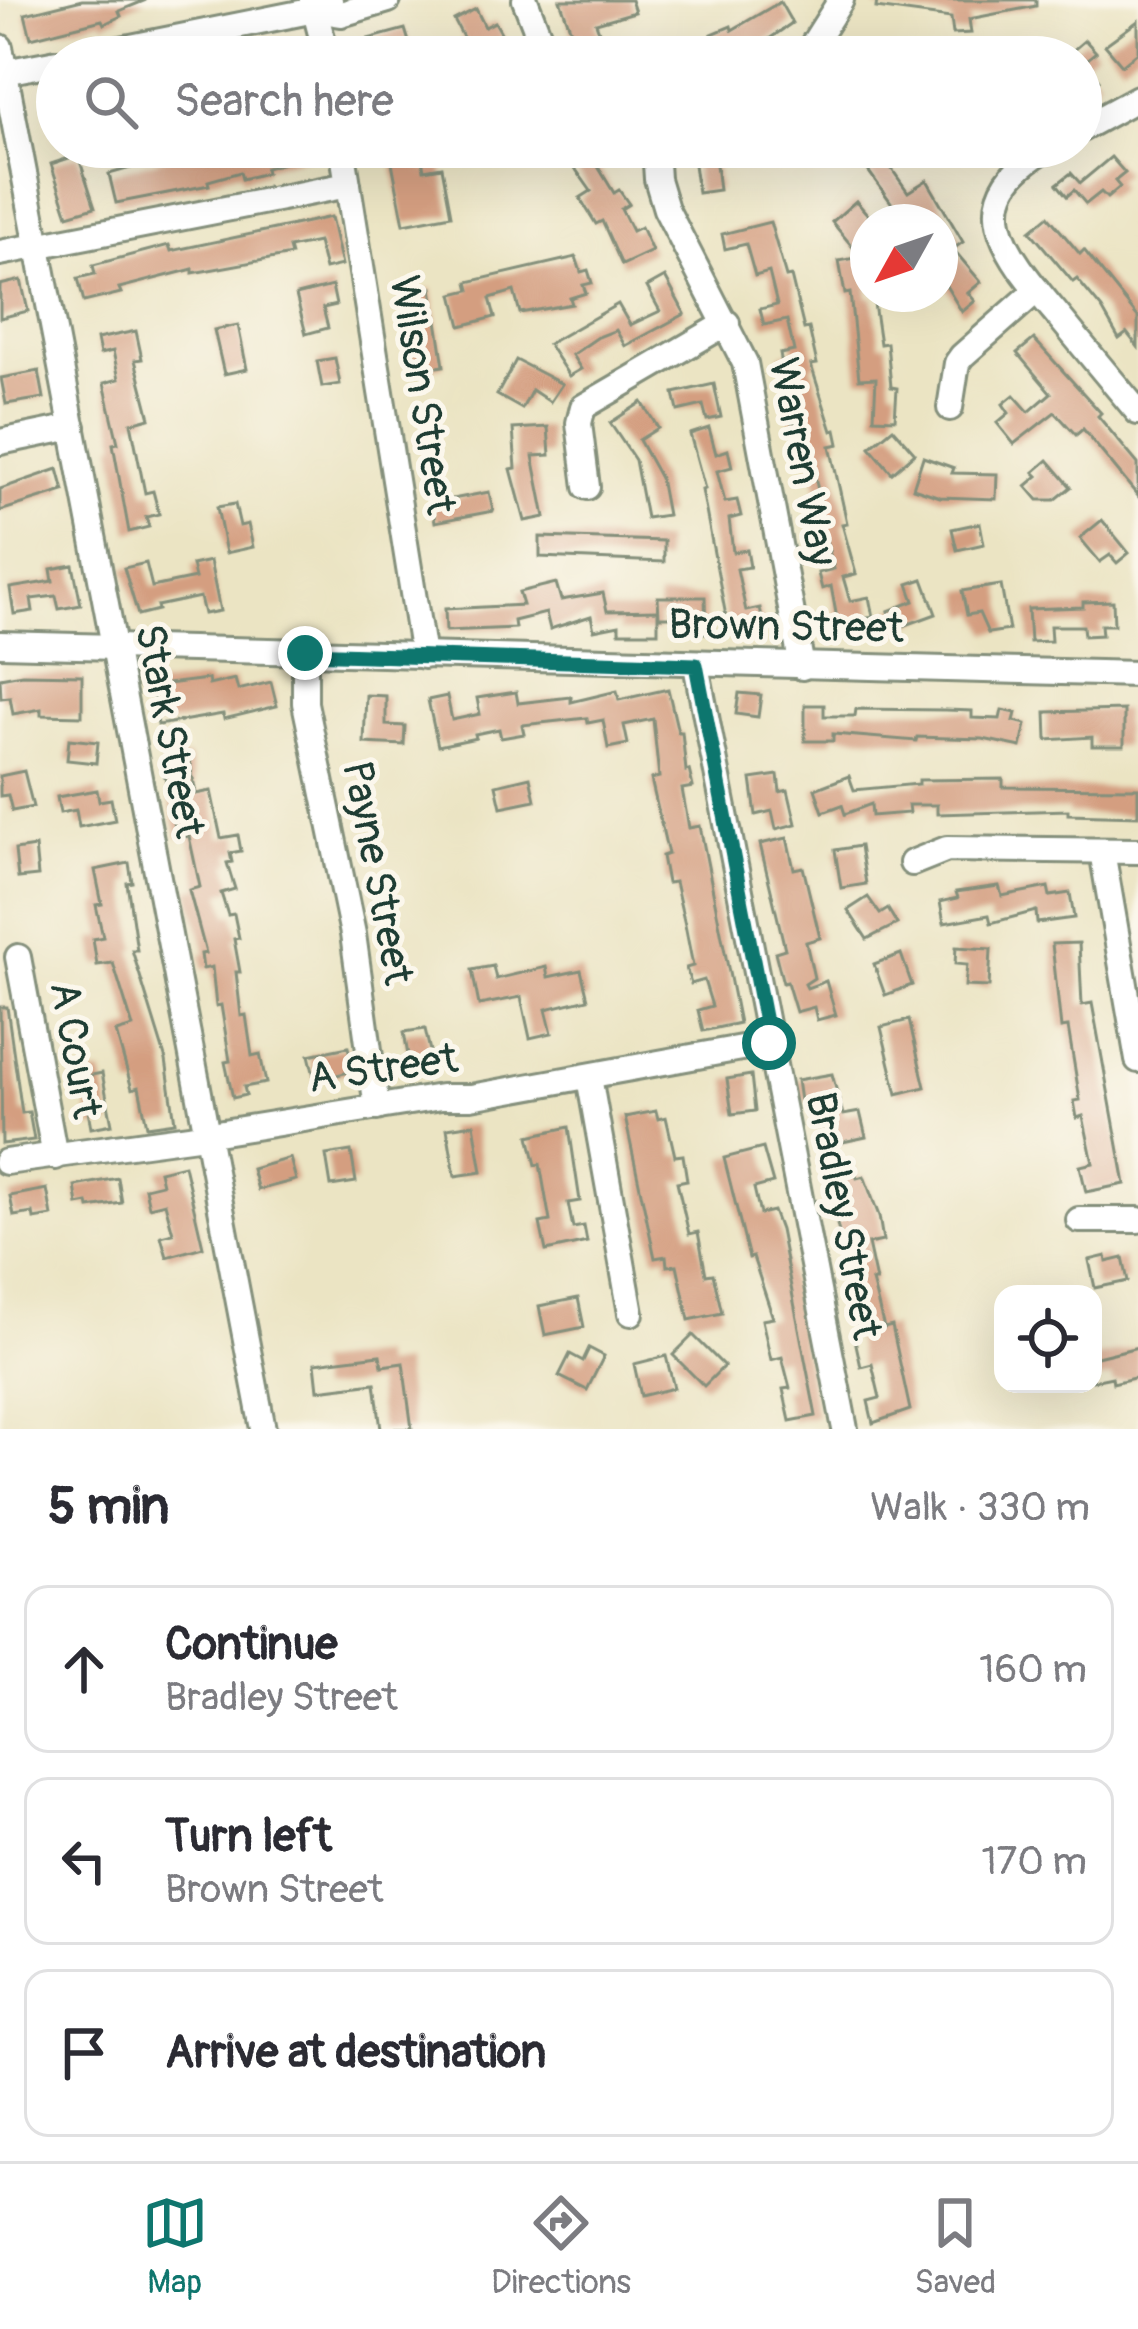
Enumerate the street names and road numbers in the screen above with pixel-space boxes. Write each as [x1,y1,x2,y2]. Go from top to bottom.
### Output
street label: Wilson Street [377,272,467,518]
street label: Warren Way [756,354,848,570]
street label: Brown Street [668,599,904,655]
street label: Stark Street [123,620,215,842]
street label: Payne Street [330,757,424,989]
street label: A Court [37,978,113,1122]
street label: A Street [305,1033,461,1105]
street label: Bradley Street [794,1088,892,1344]

